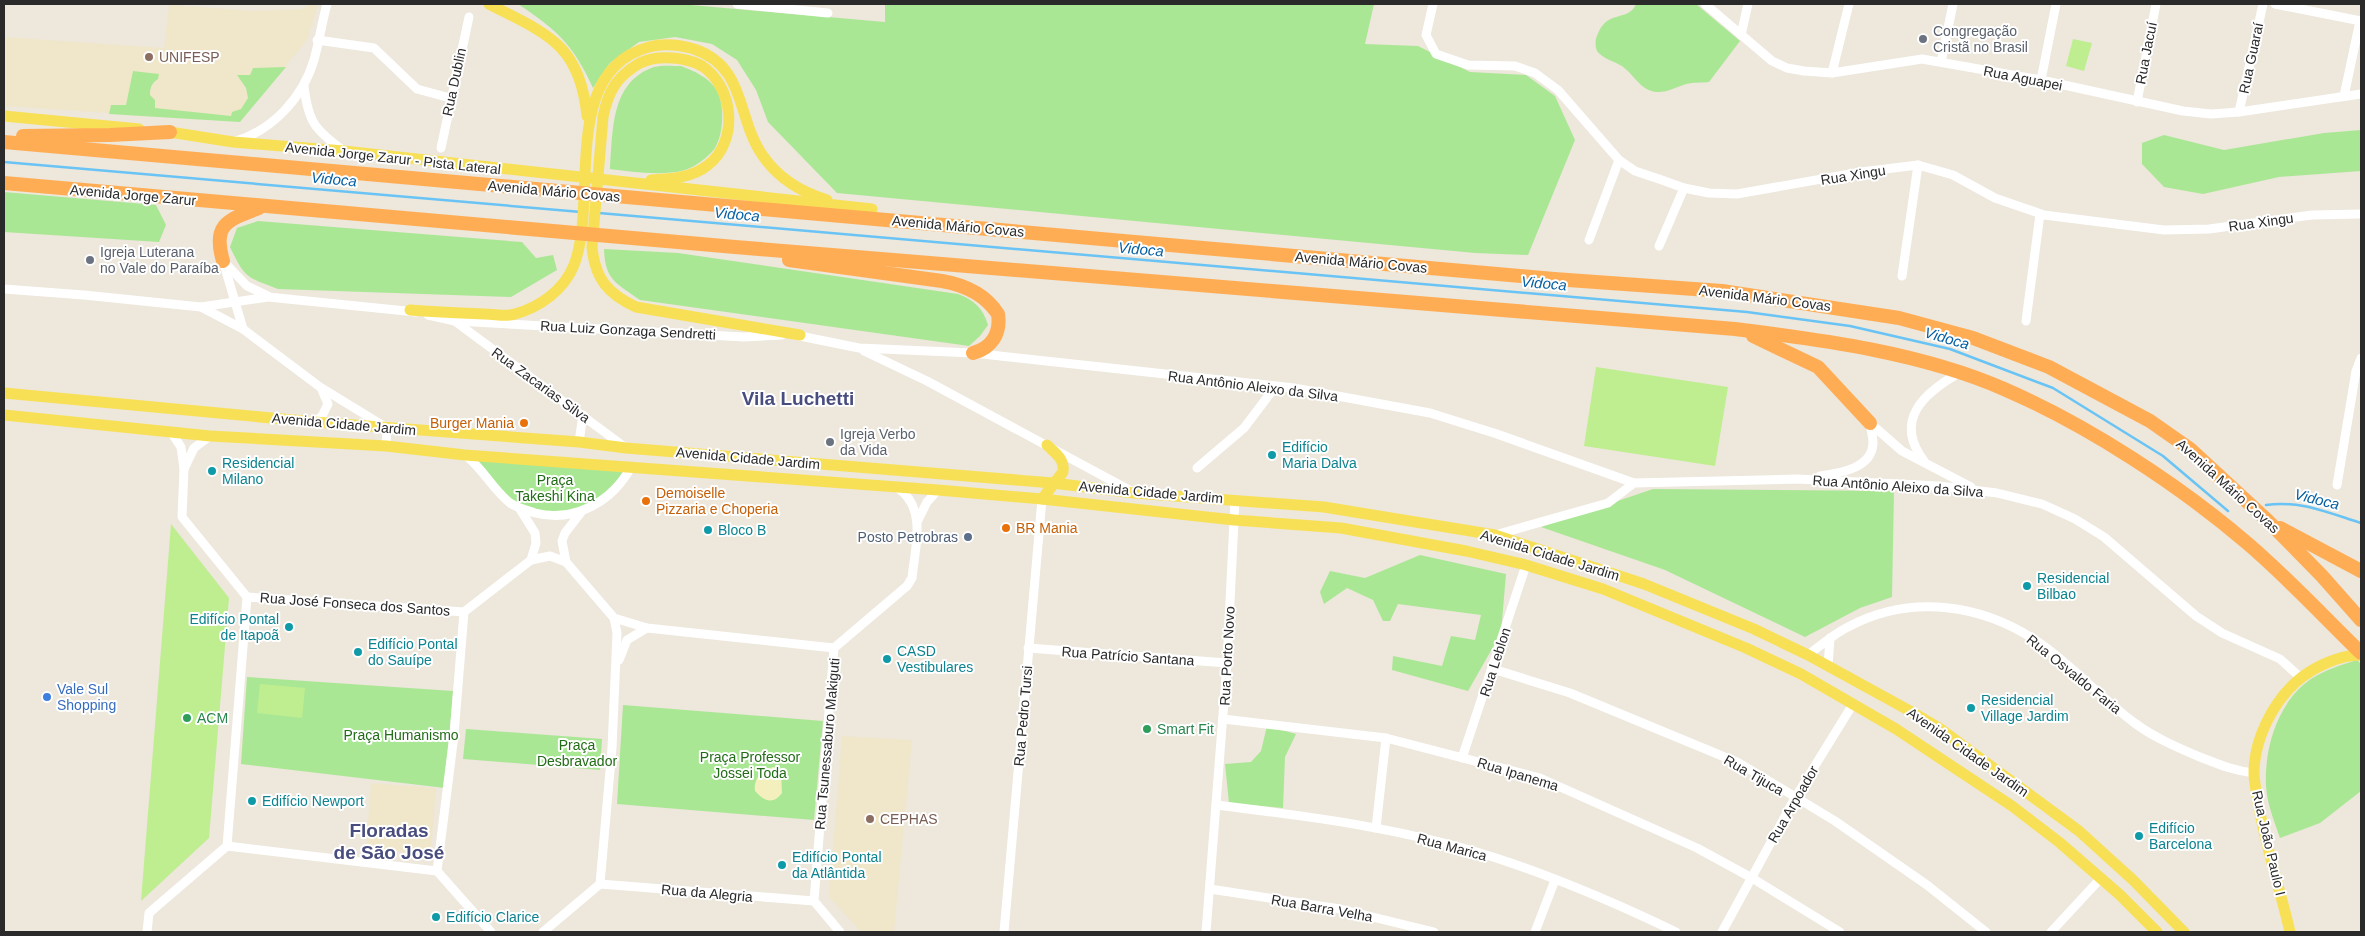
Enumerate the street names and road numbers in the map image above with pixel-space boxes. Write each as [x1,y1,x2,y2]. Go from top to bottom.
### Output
street label: Rua Jacuí [2132,20,2160,85]
street label: Rua Guaraí [2236,21,2266,95]
street label: Rua Dublin [439,46,469,118]
street label: Rua Aguapei [1982,62,2064,94]
street label: Avenida Jorge Zarur - Pista Lateral [284,139,502,177]
street label: Rua Xingu [1819,162,1887,188]
street label: Avenida Mário Covas [487,177,621,205]
street label: Avenida Jorge Zarur [69,182,197,209]
street label: Rua Xingu [2228,210,2294,234]
street label: Avenida Mário Covas [891,212,1025,240]
street label: Avenida Mário Covas [1294,248,1428,276]
street label: Avenida Mário Covas [1698,282,1832,314]
street label: Rua Luiz Gonzaga Sendretti [540,317,716,343]
street label: Rua Zacarias Silva [489,344,593,426]
street label: Rua Antônio Aleixo da Silva [1167,368,1339,404]
street label: Avenida Cidade Jardim [271,410,417,438]
street label: Avenida Mário Covas [2173,436,2283,536]
street label: Avenida Cidade Jardim [675,444,821,472]
street label: Rua Antônio Aleixo da Silva [1812,472,1984,500]
street label: Avenida Cidade Jardim [1078,478,1224,506]
street label: Avenida Cidade Jardim [1479,526,1621,584]
street label: Rua José Fonseca dos Santos [259,589,451,619]
street label: Rua Porto Novo [1216,606,1238,706]
street label: Rua Leblon [1476,625,1514,699]
street label: Rua Osvaldo Faria [2024,631,2125,717]
street label: Rua Patrício Santana [1061,643,1195,669]
street label: Rua Tsunessaburo Makiguti [812,657,842,831]
street label: Rua Pedro Tursi [1011,665,1035,767]
street label: Avenida Cidade Jardim [1904,704,2032,800]
street label: Rua Tijuca [1721,752,1787,799]
street label: Rua Ipanema [1475,754,1561,794]
street label: Rua Arpoador [1764,762,1822,845]
street label: Rua João Paulo I [2249,789,2289,897]
street label: Rua Marica [1415,830,1489,864]
street label: Rua da Alegria [661,881,754,905]
street label: Rua Barra Velha [1270,891,1374,925]

